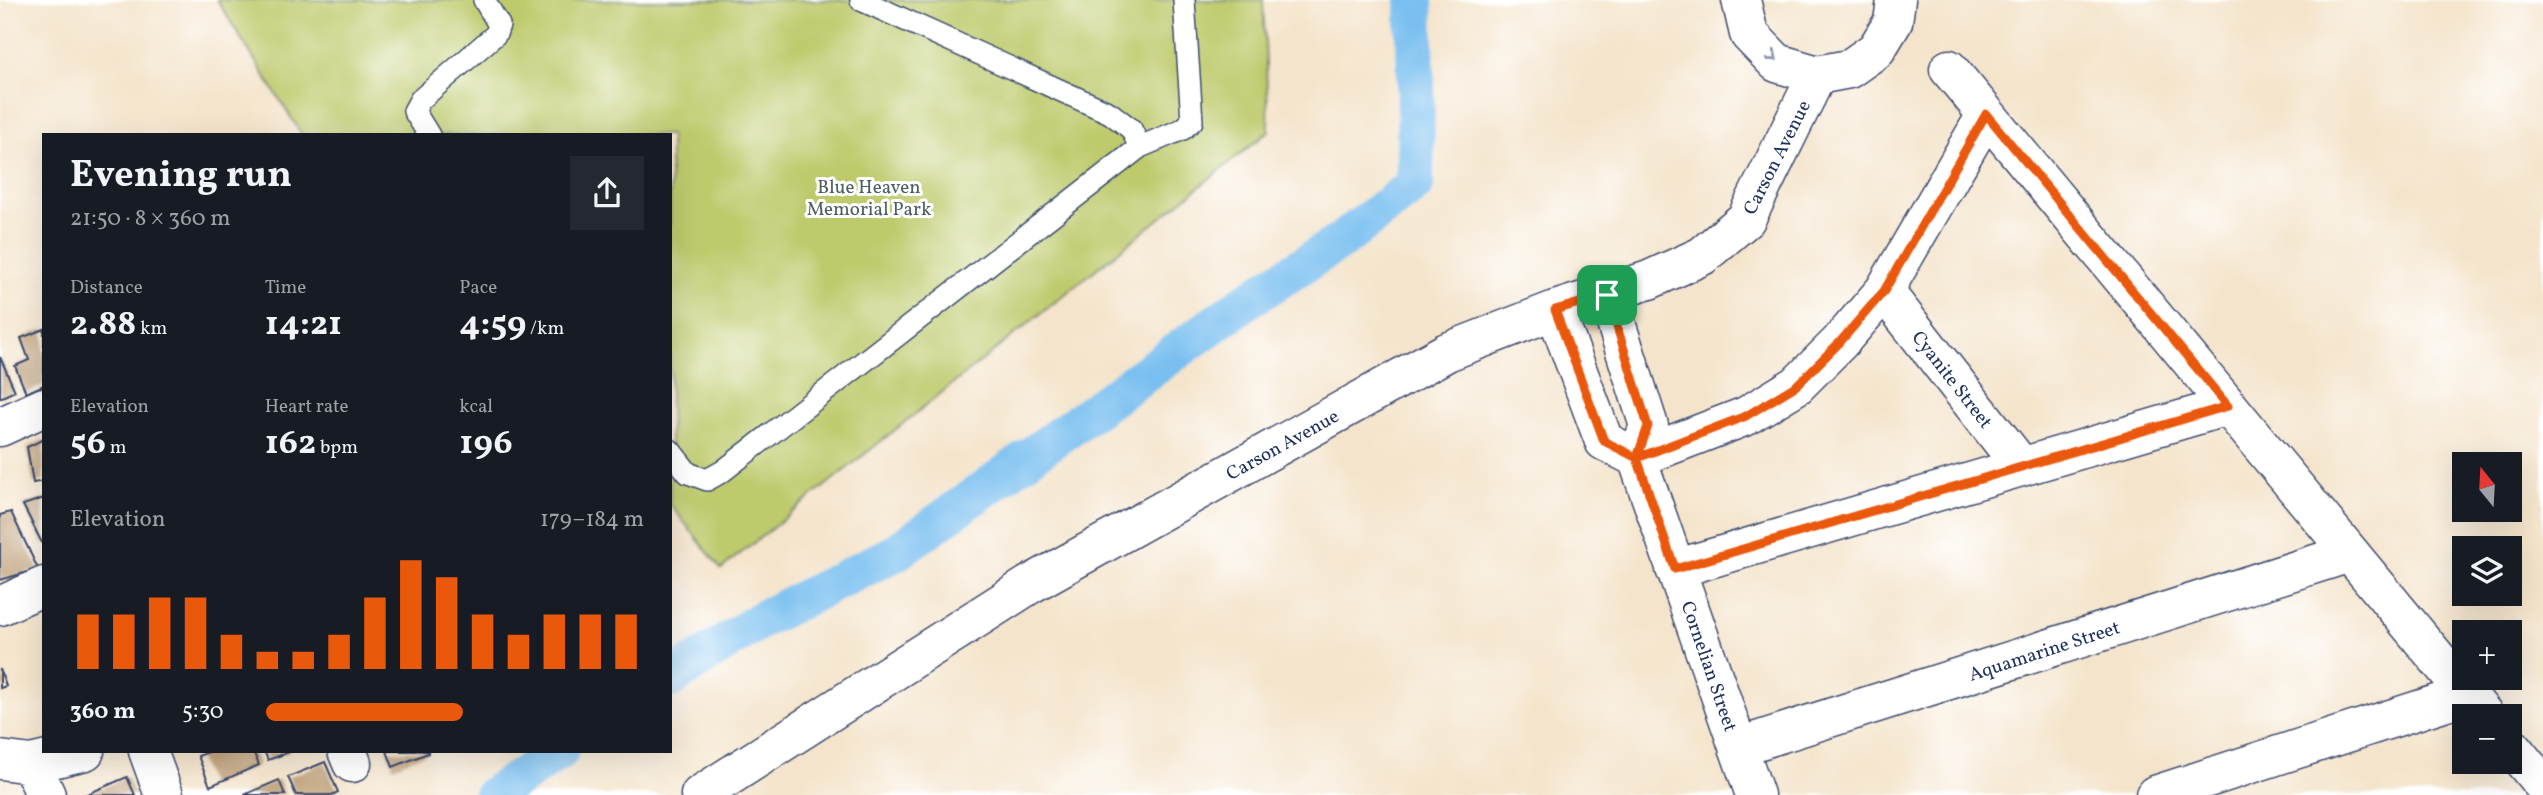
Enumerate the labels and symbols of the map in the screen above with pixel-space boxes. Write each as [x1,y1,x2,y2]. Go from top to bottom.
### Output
one-way arrow [1765,48,1778,61]
street label: Carson Avenue [1738,96,1818,220]
park label: Blue Heaven Memorial Park [807,175,931,223]
pin [1577,265,1637,325]
street label: Cyanite Street [1905,326,1998,435]
street label: Carson Avenue [1222,404,1344,488]
north arrow [2452,452,2522,522]
street label: Cornelian Street [1674,598,1743,736]
street label: Aquamarine Street [1966,615,2124,689]

